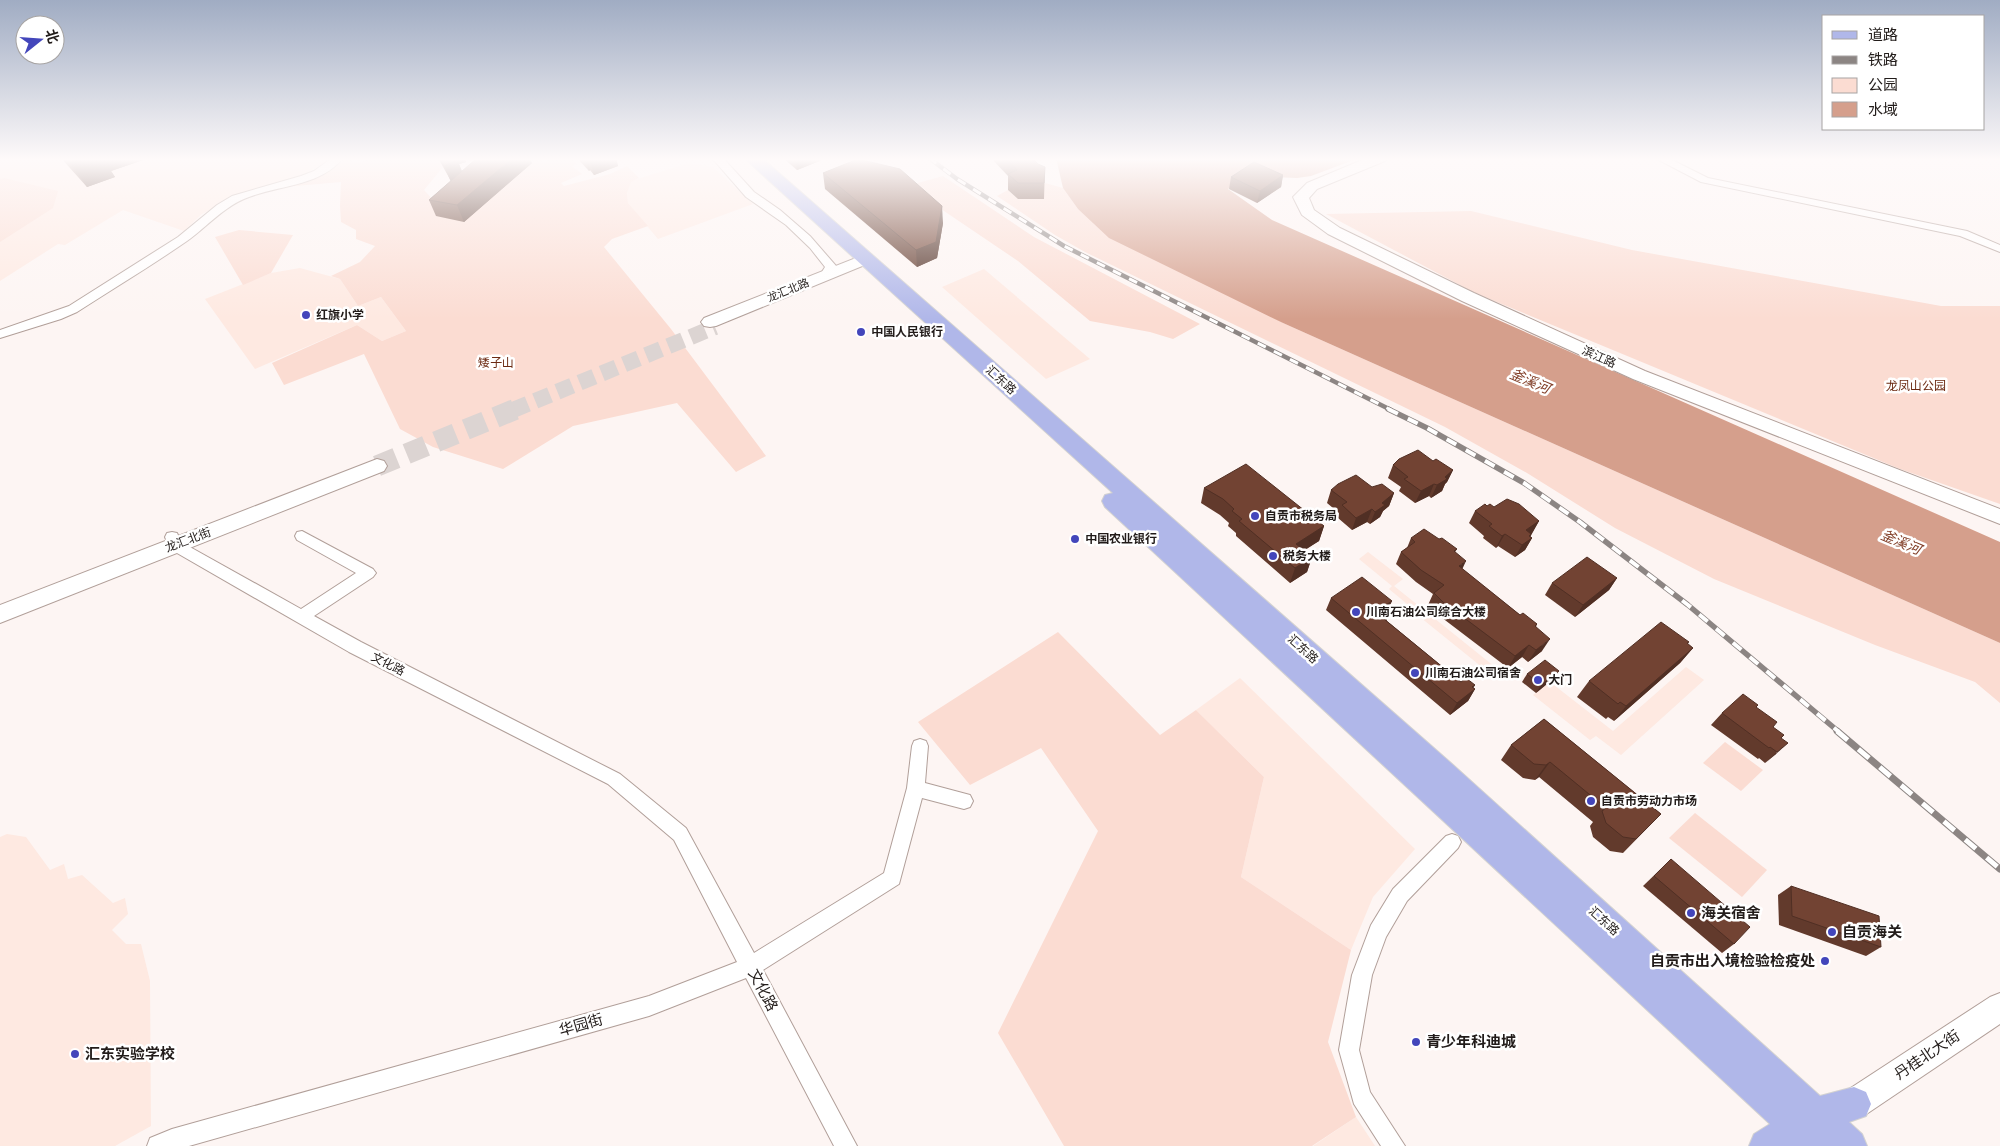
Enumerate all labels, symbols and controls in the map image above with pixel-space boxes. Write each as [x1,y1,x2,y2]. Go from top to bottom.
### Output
north arrow [15,15,65,65]
legend [1822,15,1985,130]
text: 道路 [1868,24,1898,44]
text: 北 [42,27,64,46]
text: 铁路 [1868,49,1898,69]
text: 公园 [1868,74,1898,94]
text: 水域 [1868,99,1898,119]
street label: 龙汇北路 [765,274,811,305]
place label: 红旗小学 [316,306,364,323]
marker: 红旗小学 [300,309,312,321]
place label: 中国人民银行 [871,323,943,340]
marker: 中国人民银行 [855,326,867,338]
street label: 滨江路 [1579,341,1619,372]
park label: 矮子山 [478,354,514,371]
street label: 汇东路 [982,361,1020,398]
water label: 釜溪河 [1507,364,1556,399]
park label: 龙凤山公园 [1886,377,1946,394]
place label: 自贡市税务局 [1265,507,1337,524]
marker: 自贡市税务局 [1249,510,1261,522]
street label: 龙汇北街 [162,523,213,556]
water label: 釜溪河 [1878,525,1927,560]
place label: 中国农业银行 [1085,530,1157,547]
marker: 中国农业银行 [1069,533,1081,545]
place label: 税务大楼 [1283,547,1331,564]
marker: 税务大楼 [1267,550,1279,562]
place label: 川南石油公司综合大楼 [1366,603,1486,620]
marker: 川南石油公司综合大楼 [1350,606,1362,618]
street label: 汇东路 [1284,630,1322,667]
street label: 文化路 [368,648,408,679]
place label: 川南石油公司宿舍 [1425,664,1521,681]
marker: 川南石油公司宿舍 [1409,667,1421,679]
place label: 大门 [1548,671,1572,688]
marker: 大门 [1532,674,1544,686]
place label: 自贡市劳动力市场 [1601,792,1697,809]
marker: 自贡市劳动力市场 [1585,795,1597,807]
street label: 汇东路 [1585,902,1623,939]
place label: 海关宿舍 [1701,902,1761,922]
marker: 海关宿舍 [1685,907,1697,919]
place label: 自贡海关 [1842,921,1902,941]
marker: 自贡海关 [1826,926,1838,938]
place label: 自贡市出入境检验检疫处 [1650,950,1815,970]
marker: 自贡市出入境检验检疫处 [1819,955,1831,967]
street label: 文化路 [744,965,783,1014]
street label: 华园街 [556,1008,605,1040]
street label: 丹桂北大街 [1890,1025,1963,1083]
place label: 青少年科迪城 [1426,1031,1516,1051]
marker: 青少年科迪城 [1410,1036,1422,1048]
place label: 汇东实验学校 [85,1043,175,1063]
marker: 汇东实验学校 [69,1048,81,1060]

